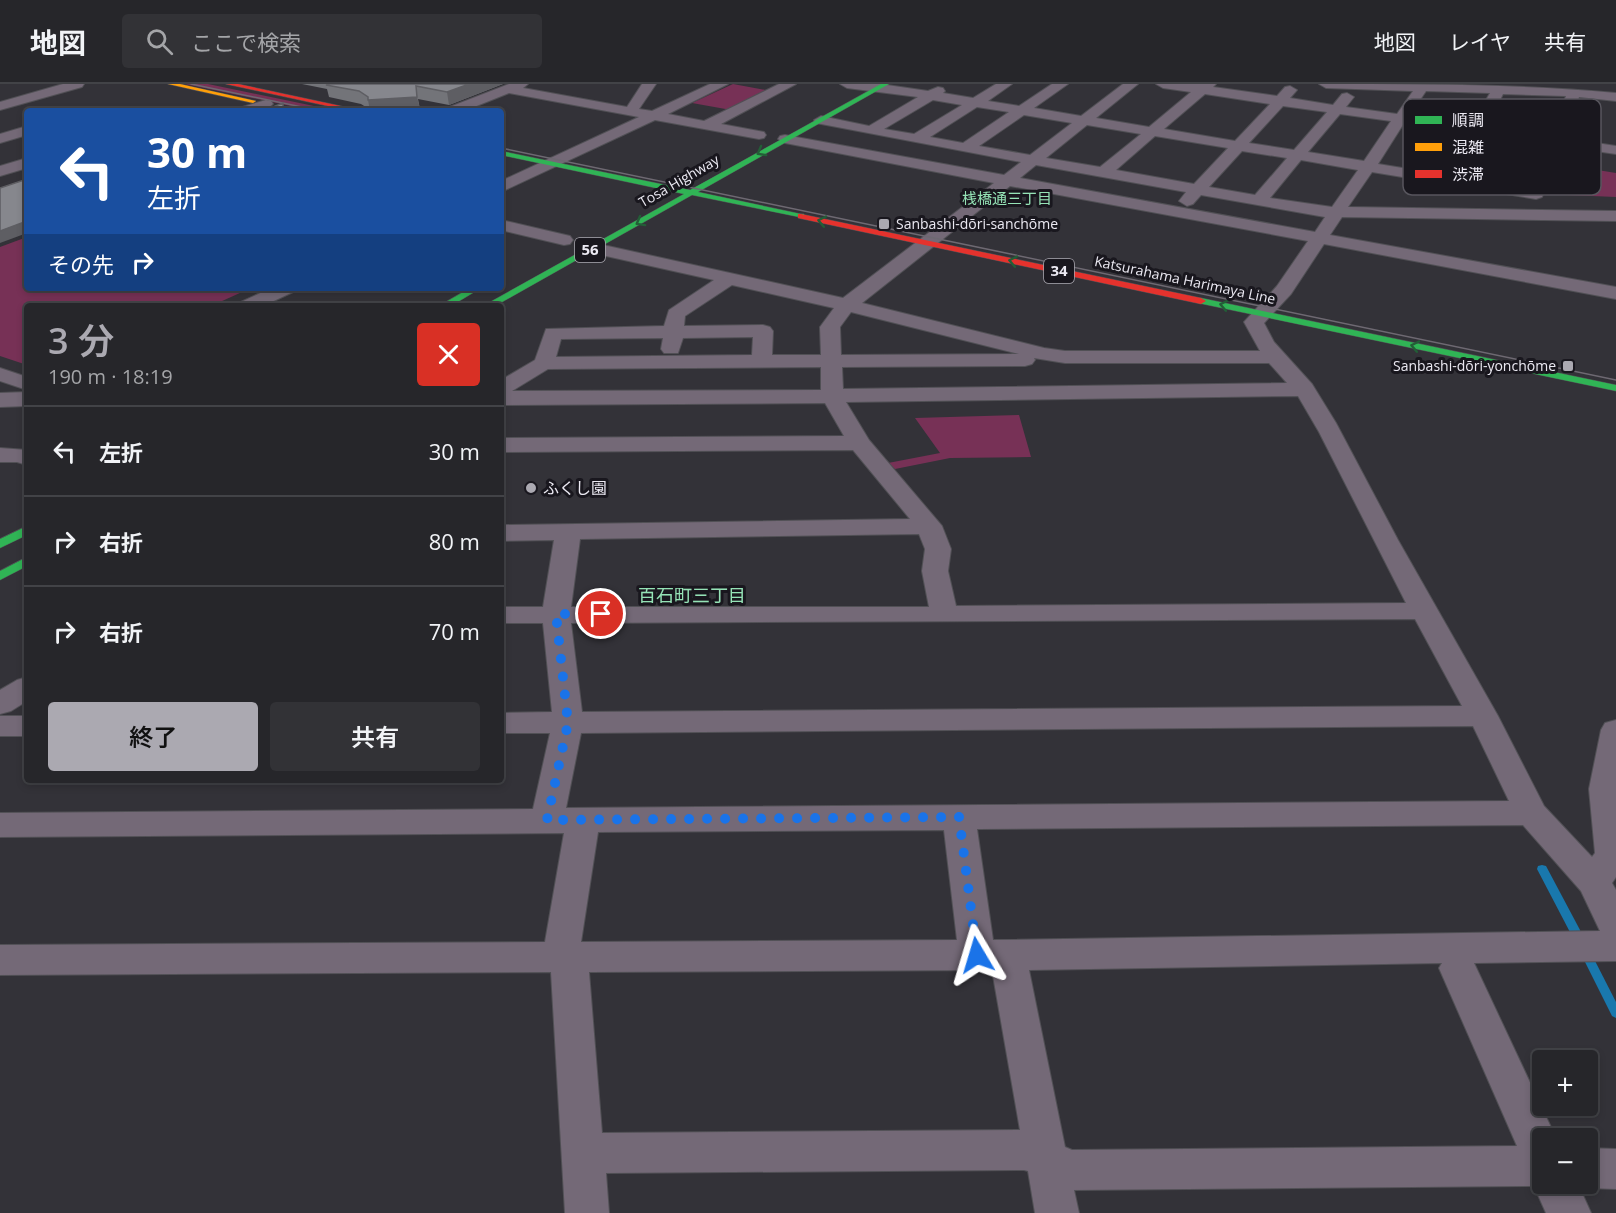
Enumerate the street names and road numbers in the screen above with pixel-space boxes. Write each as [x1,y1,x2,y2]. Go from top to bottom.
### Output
street label: Tosa Highway [635,149,723,211]
road number: 56 [575,238,605,262]
street label: Katsurahama Harimaya Line [1093,251,1278,308]
road number: 34 [1044,259,1074,283]

